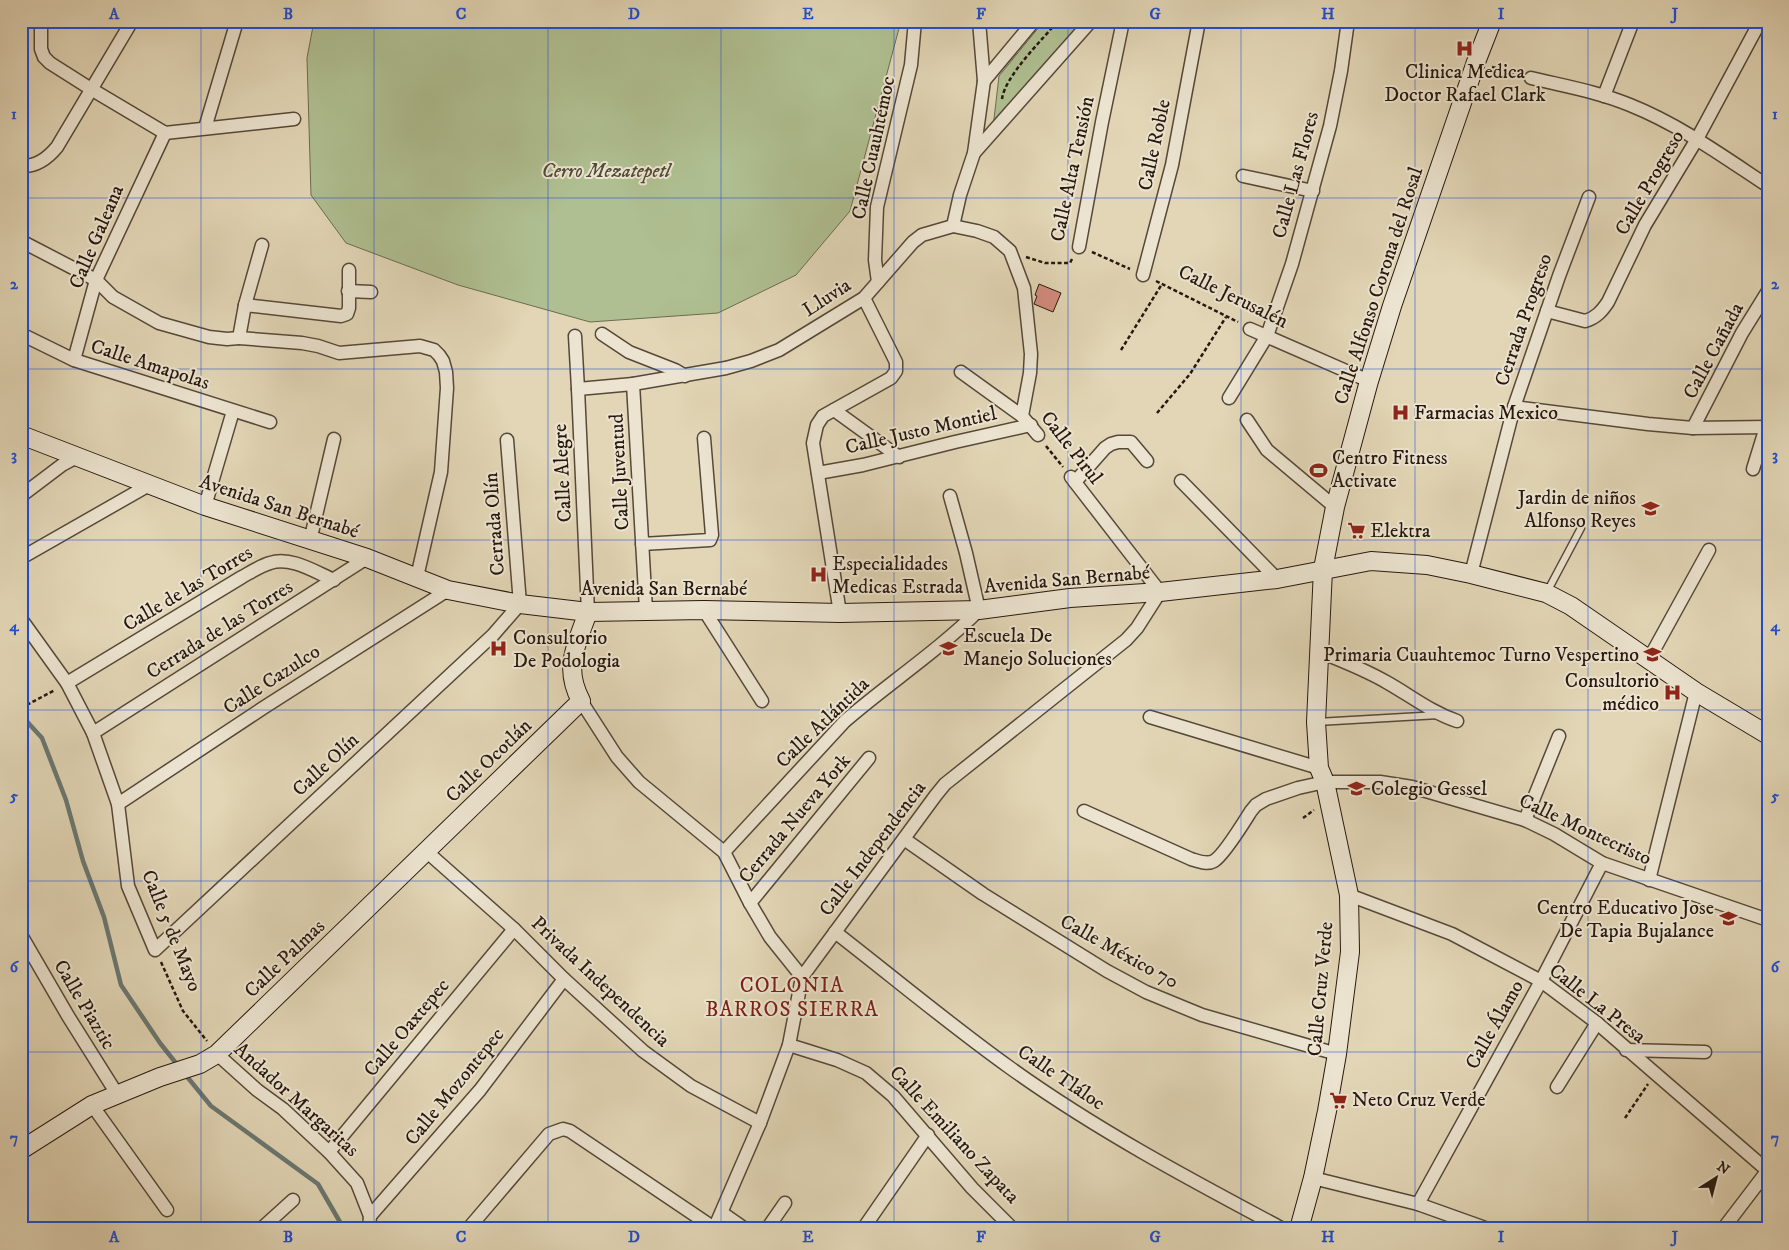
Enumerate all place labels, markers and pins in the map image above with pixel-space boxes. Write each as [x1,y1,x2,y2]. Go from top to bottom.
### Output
hospital icon: Clinica Medica Doctor Rafael Clark [1455,38,1475,58]
place label: Clinica Medica Doctor Rafael Clark [1384,60,1546,108]
place label: Farmacias Mexico [1414,401,1558,426]
hospital icon: Farmacias Mexico [1390,403,1410,423]
place label: Centro Fitness Activate [1332,446,1448,494]
sports icon: Centro Fitness Activate [1308,460,1328,480]
place label: Jardin de niños Alfonso Reyes [1516,486,1636,534]
school or university icon: Jardin de niños Alfonso Reyes [1640,499,1660,519]
place label: Elektra [1370,519,1431,544]
supermarket icon: Elektra [1346,521,1366,541]
place label: Especialidades Medicas Estrada [832,552,964,600]
hospital icon: Especialidades Medicas Estrada [808,565,828,585]
place label: Escuela De Manejo Soluciones [963,624,1112,672]
place label: Consultorio De Podologia [513,626,621,674]
school or university icon: Escuela De Manejo Soluciones [939,638,959,658]
hospital icon: Consultorio De Podologia [489,639,509,659]
place label: Primaria Cuauhtemoc Turno Vespertino [1323,643,1639,668]
school or university icon: Primaria Cuauhtemoc Turno Vespertino [1643,645,1663,665]
place label: Consultorio médico [1565,669,1659,717]
hospital icon: Consultorio médico [1663,683,1683,703]
place label: Colegio Gessel [1371,777,1487,802]
school or university icon: Colegio Gessel [1347,779,1367,799]
place label: Centro Educativo Jose De Tapia Bujalance [1537,896,1714,944]
school or university icon: Centro Educativo Jose De Tapia Bujalance [1718,909,1738,929]
place label: Neto Cruz Verde [1352,1088,1486,1113]
supermarket icon: Neto Cruz Verde [1328,1090,1348,1110]

